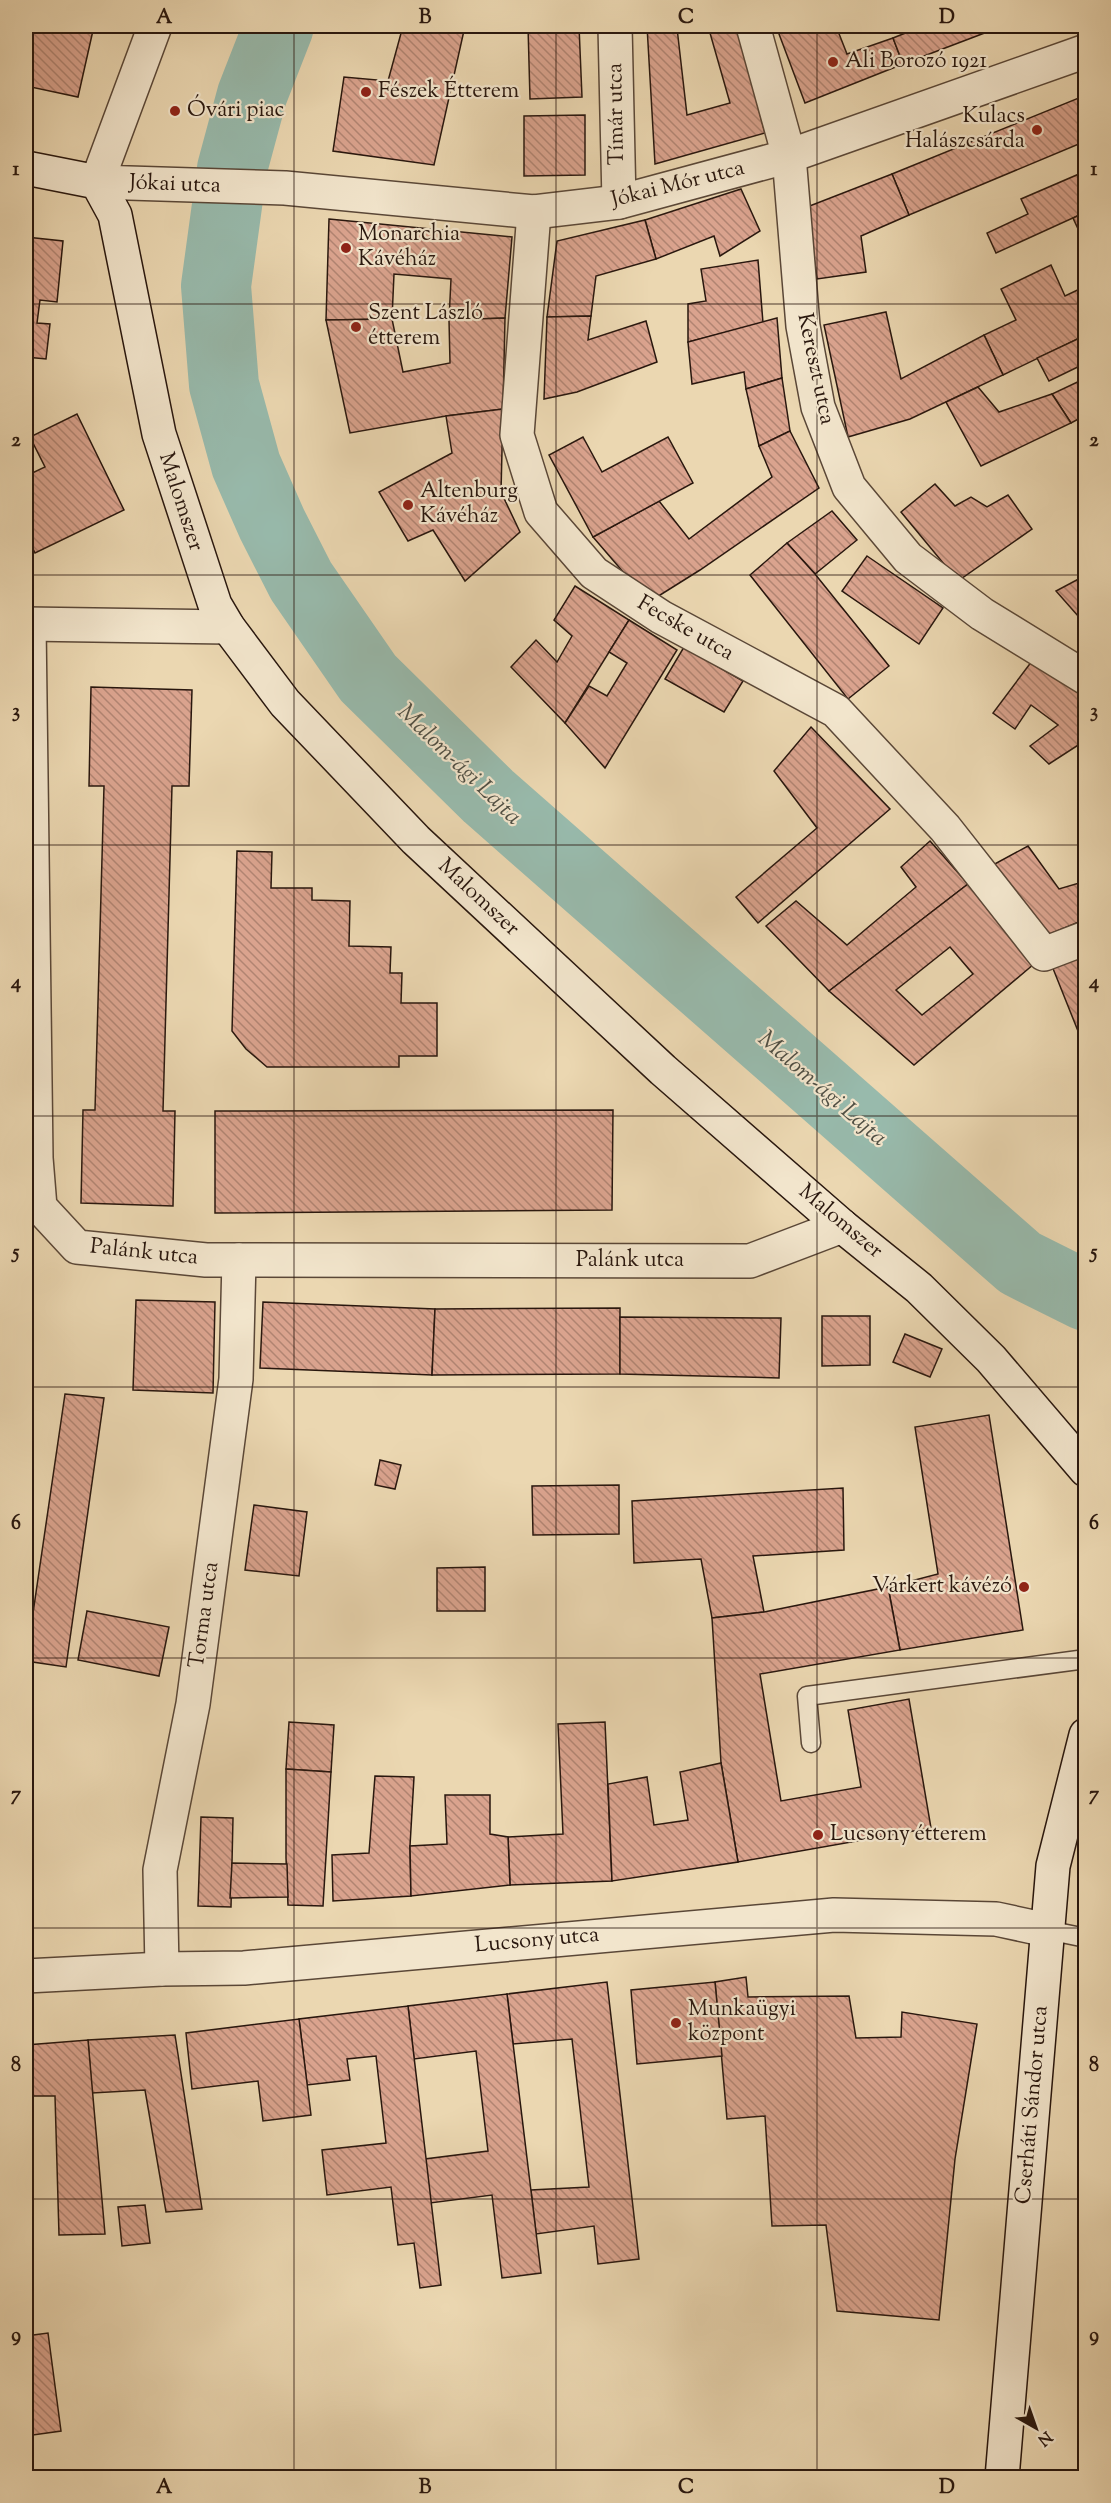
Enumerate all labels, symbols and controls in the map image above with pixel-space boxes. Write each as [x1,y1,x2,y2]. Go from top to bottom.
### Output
text: A [156,4,173,33]
text: B [419,4,432,33]
text: C [678,4,694,33]
text: D [939,4,955,33]
place label: Ali Borozó 1921 [845,46,987,78]
marker: Ali Borozó 1921 [826,55,840,69]
street label: Tímár utca [600,63,634,165]
place label: Fészek Étterem [378,75,519,108]
marker: Fészek Étterem [359,85,373,99]
place label: Óvári piac [187,94,285,127]
place label: Kulacs Halászcsárda [905,101,1025,158]
marker: Óvári piac [168,104,182,118]
marker: Kulacs Halászcsárda [1030,123,1044,137]
street label: Jókai Mór utca [607,153,748,217]
text: 1 [13,156,20,185]
text: 1 [1091,156,1098,185]
street label: Jókai utca [128,167,221,203]
place label: Monarchia Kávéház [358,219,460,276]
marker: Monarchia Kávéház [339,241,353,255]
place label: Szent László étterem [368,298,483,355]
street label: Kereszt utca [788,310,842,428]
marker: Szent László étterem [349,320,363,334]
text: 2 [11,427,21,456]
text: 2 [1089,427,1099,456]
street label: Malomszer [149,449,211,555]
place label: Altenburg Kávéház [420,476,518,533]
marker: Altenburg Kávéház [401,498,415,512]
street label: Fecske utca [630,588,740,670]
water label: Malom-ági Lajta [389,697,529,833]
text: 3 [12,698,20,727]
text: 3 [1090,698,1098,727]
street label: Malomszer [430,852,526,944]
text: 4 [10,969,21,998]
text: 4 [1088,969,1099,998]
water label: Malom-ági Lajta [750,1023,894,1155]
street label: Malomszer [791,1177,889,1267]
street label: Palánk utca [88,1231,200,1275]
text: 5 [11,1239,20,1268]
text: 5 [1089,1239,1098,1268]
street label: Palánk utca [576,1245,684,1277]
text: 6 [11,1510,21,1539]
text: 6 [1089,1510,1099,1539]
street label: Torma utca [182,1560,228,1670]
place label: Várkert kávézó [872,1571,1012,1603]
marker: Várkert kávézó [1017,1580,1031,1594]
text: 7 [11,1781,22,1810]
text: 7 [1089,1781,1100,1810]
place label: Lucsony étterem [830,1819,987,1851]
marker: Lucsony étterem [811,1828,825,1842]
street label: Lucsony utca [473,1920,601,1962]
place label: Munkaügyi központ [688,1994,796,2051]
street label: Cserháti Sándor utca [1008,2004,1058,2206]
marker: Munkaügyi központ [669,2016,683,2030]
text: 8 [11,2052,21,2081]
text: 8 [1089,2052,1099,2081]
text: 9 [11,2322,21,2351]
text: 9 [1089,2322,1099,2351]
north arrow [1006,2398,1066,2458]
text: N [1032,2425,1056,2451]
text: A [156,2474,173,2503]
text: B [419,2474,432,2503]
text: C [678,2474,694,2503]
text: D [939,2474,955,2503]

